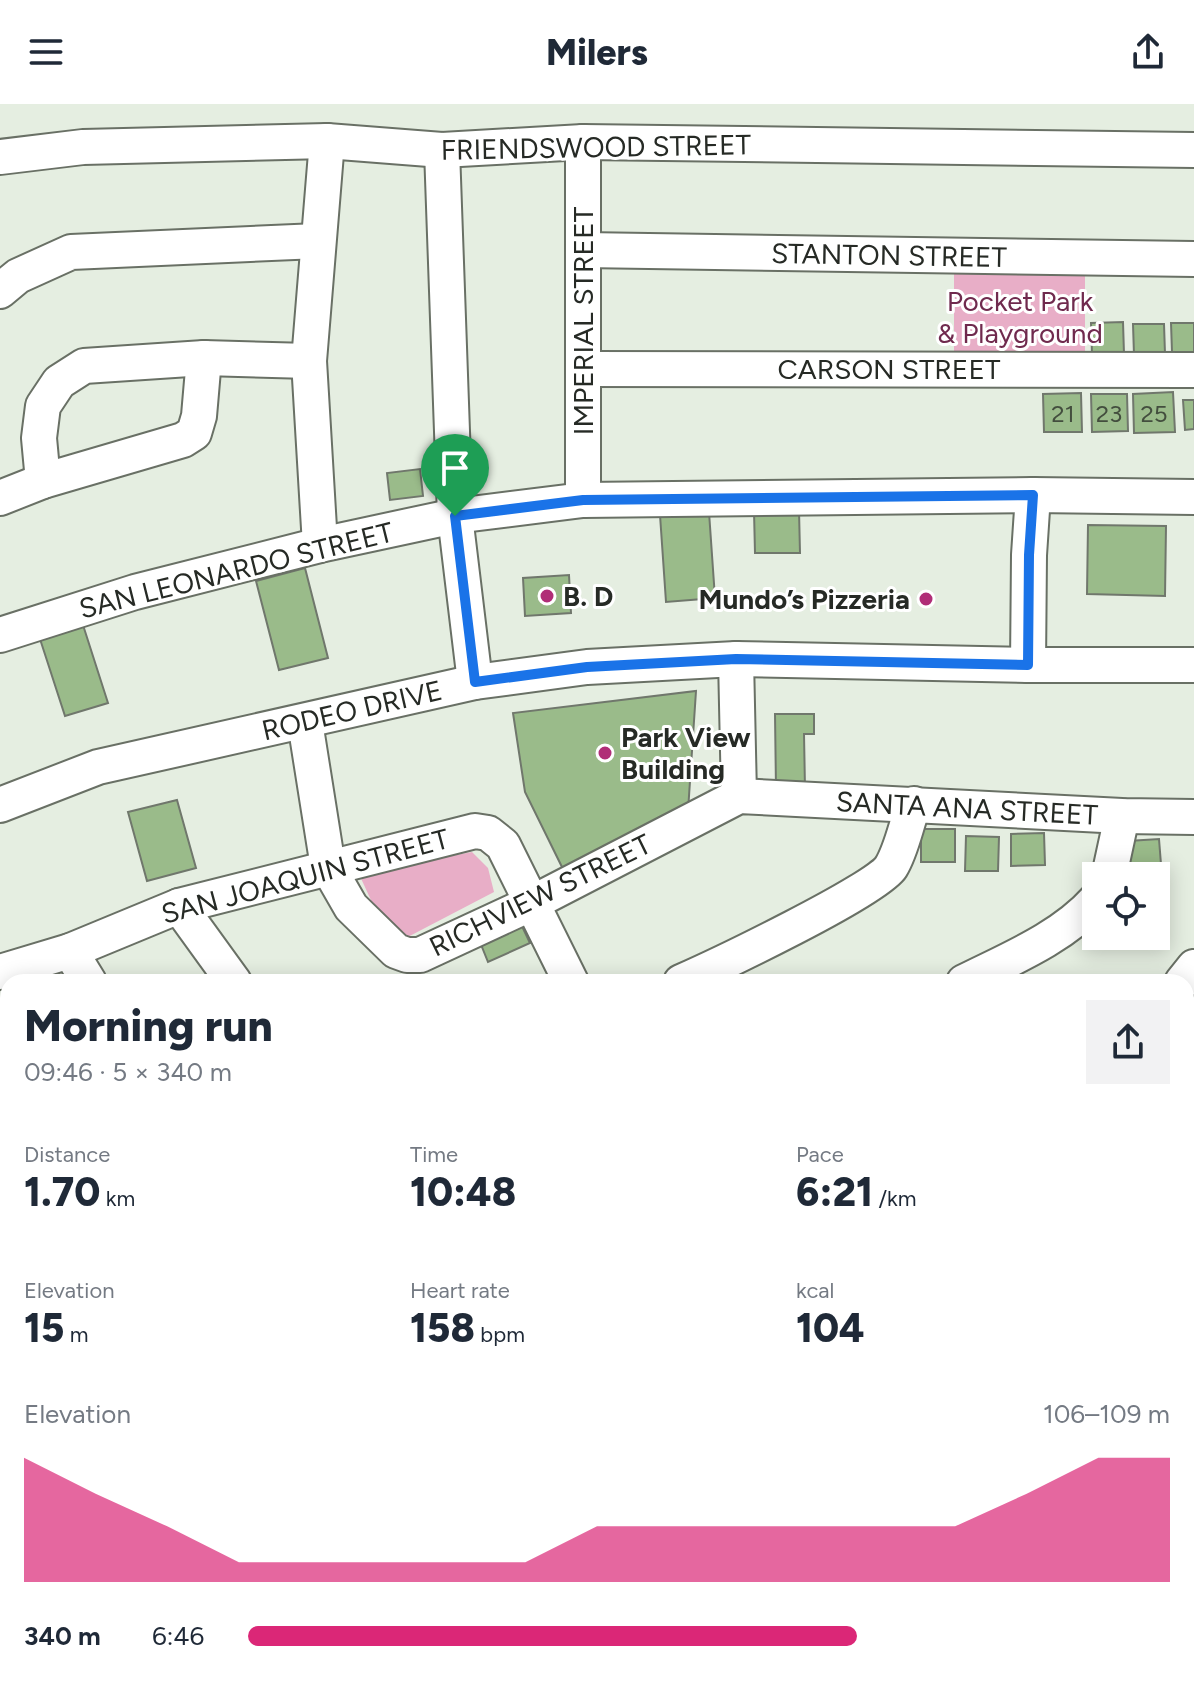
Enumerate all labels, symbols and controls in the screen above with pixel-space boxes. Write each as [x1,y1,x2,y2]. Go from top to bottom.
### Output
icon: menu [24,30,68,74]
icon: share [1126,30,1170,74]
text: Milers [546,31,648,74]
street label: FRIENDSWOOD STREET [441,127,752,167]
street label: IMPERIAL STREET [566,206,600,435]
street label: STANTON STREET [771,236,1008,274]
park label: Pocket Park & Playground [937,284,1103,350]
street label: CARSON STREET [778,352,1001,386]
house number: 21 [1051,399,1075,428]
house number: 23 [1096,399,1122,428]
house number: 25 [1140,399,1168,428]
pin [421,434,489,516]
icon: arrive [433,446,477,490]
street label: SAN LEONARDO STREET [75,514,397,625]
place label: B. D [563,579,613,613]
place label: Mundo’s Pizzeria [698,582,910,616]
marker: B. D [538,587,556,605]
marker: Mundo’s Pizzeria [917,590,935,608]
street label: RODEO DRIVE [258,673,446,747]
place label: Park View Building [621,720,751,786]
marker: Park View Building [596,744,614,762]
street label: SANTA ANA STREET [835,784,1100,832]
street label: SAN JOAQUIN STREET [157,821,453,931]
street label: RICHVIEW STREET [424,826,657,963]
map controls [1082,862,1170,950]
button: locate [1082,862,1170,950]
text: Morning run [24,999,273,1052]
button: share [1086,1000,1170,1084]
text: 09:46 · 5 × 340 m [24,1056,232,1088]
text: Distance [24,1141,110,1168]
text: Time [410,1141,458,1168]
text: Pace [796,1141,844,1168]
text: 1.70 [24,1168,100,1216]
text: 10:48 [410,1168,516,1216]
text: 6:21 [796,1168,873,1216]
text: km [100,1185,135,1212]
text: /km [873,1185,916,1212]
text: Elevation [24,1277,114,1304]
text: Heart rate [410,1277,510,1304]
text: kcal [796,1277,834,1304]
text: 15 [24,1304,64,1352]
text: 158 [410,1304,475,1352]
text: 104 [796,1304,865,1352]
text: m [64,1321,89,1348]
text: bpm [475,1321,525,1348]
text: Elevation [24,1398,131,1430]
text: 106–109 m [1043,1398,1170,1430]
text: 340 m [24,1620,101,1652]
text: 6:46 [152,1620,204,1652]

